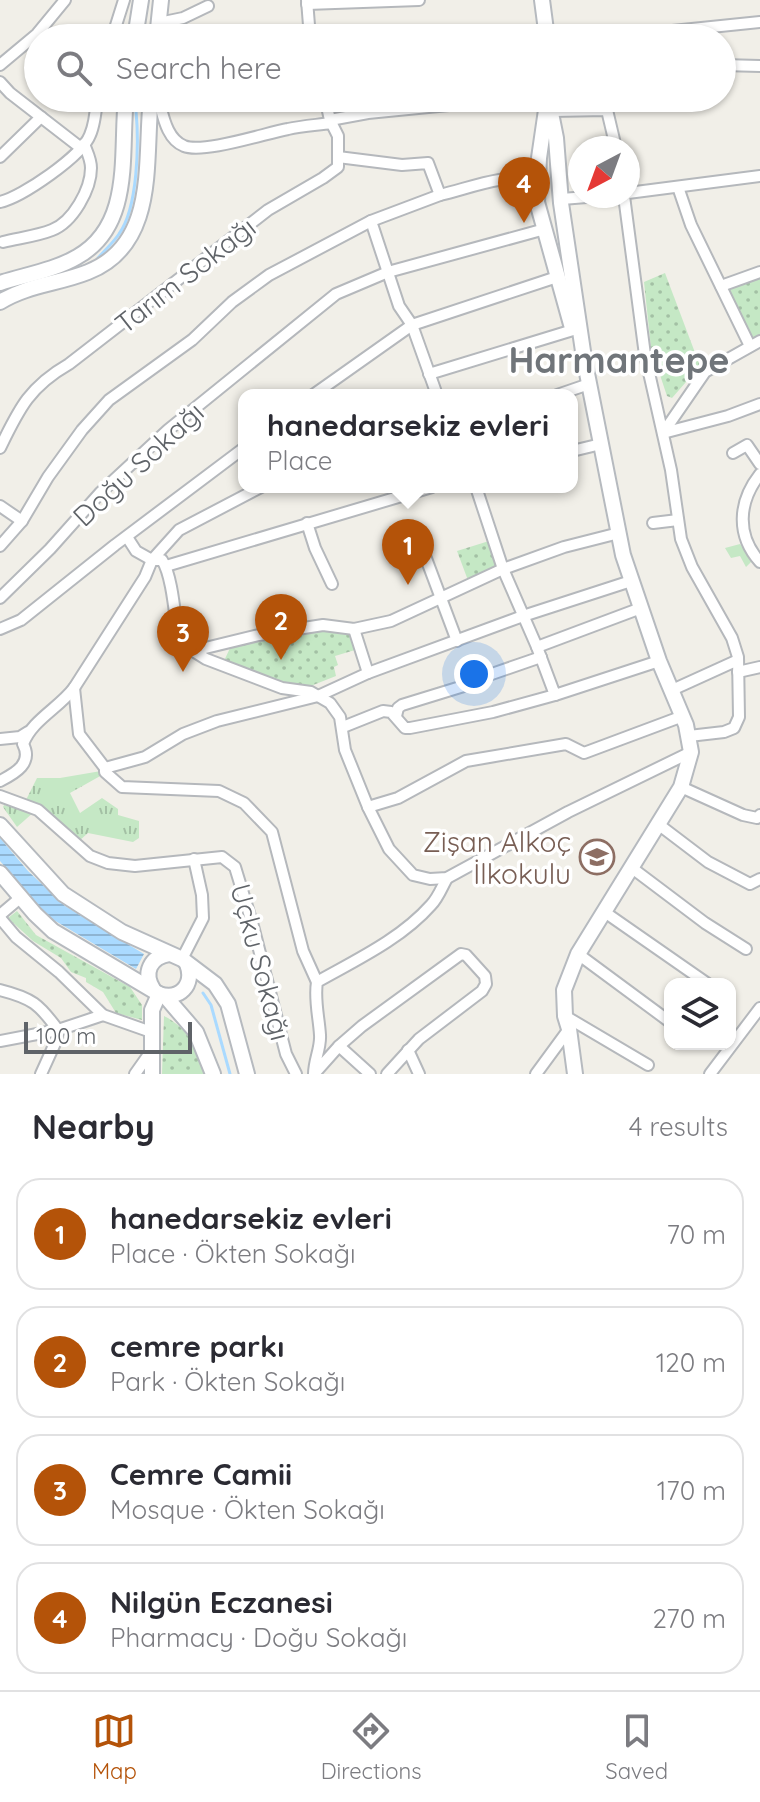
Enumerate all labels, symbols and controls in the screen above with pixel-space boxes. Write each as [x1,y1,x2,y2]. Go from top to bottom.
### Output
search box [24,24,736,112]
icon: search [52,46,96,90]
text: Search here [116,49,282,87]
north arrow [568,136,640,208]
pin: 4 [498,157,550,223]
street label: Tarım Sokağı [108,209,262,341]
district label: Harmantepe [508,337,730,382]
popup [238,389,578,493]
street label: Doğu Sokağı [65,395,211,533]
text: hanedarsekiz evleri [267,406,549,444]
text: Place [267,444,332,477]
pin: 1 [382,519,434,585]
pin: 2 [255,594,307,660]
pin: 3 [157,606,209,672]
your location [454,654,494,694]
place label: Zişan Alkoç İlkokulu [423,824,571,891]
school or university icon: Zişan Alkoç İlkokulu [578,838,616,876]
street label: Uçku Sokağı [223,880,299,1044]
map controls [664,978,736,1050]
button: layers [664,978,736,1050]
scale bar [24,1018,192,1054]
text: 100 m [36,1022,96,1050]
text: Nearby [32,1105,155,1148]
text: 4 results [629,1110,728,1143]
text: hanedarsekiz evleri [110,1199,392,1237]
text: 1 [55,1218,65,1251]
text: 70 m [666,1218,726,1251]
text: Place · Ökten Sokağı [110,1237,356,1270]
text: cemre parkı [110,1327,284,1365]
text: 2 [53,1346,67,1379]
text: 120 m [656,1346,726,1379]
text: Park · Ökten Sokağı [110,1365,345,1398]
text: Cemre Camii [110,1455,292,1493]
text: 3 [53,1474,67,1507]
text: 170 m [657,1474,726,1507]
text: Mosque · Ökten Sokağı [110,1493,385,1526]
text: Nilgün Eczanesi [110,1583,333,1621]
text: 4 [52,1602,68,1635]
text: 270 m [652,1602,726,1635]
text: Pharmacy · Doğu Sokağı [110,1621,407,1654]
tab: Map [92,1709,137,1785]
tab: Directions [321,1709,421,1785]
tab: Saved [605,1709,668,1785]

